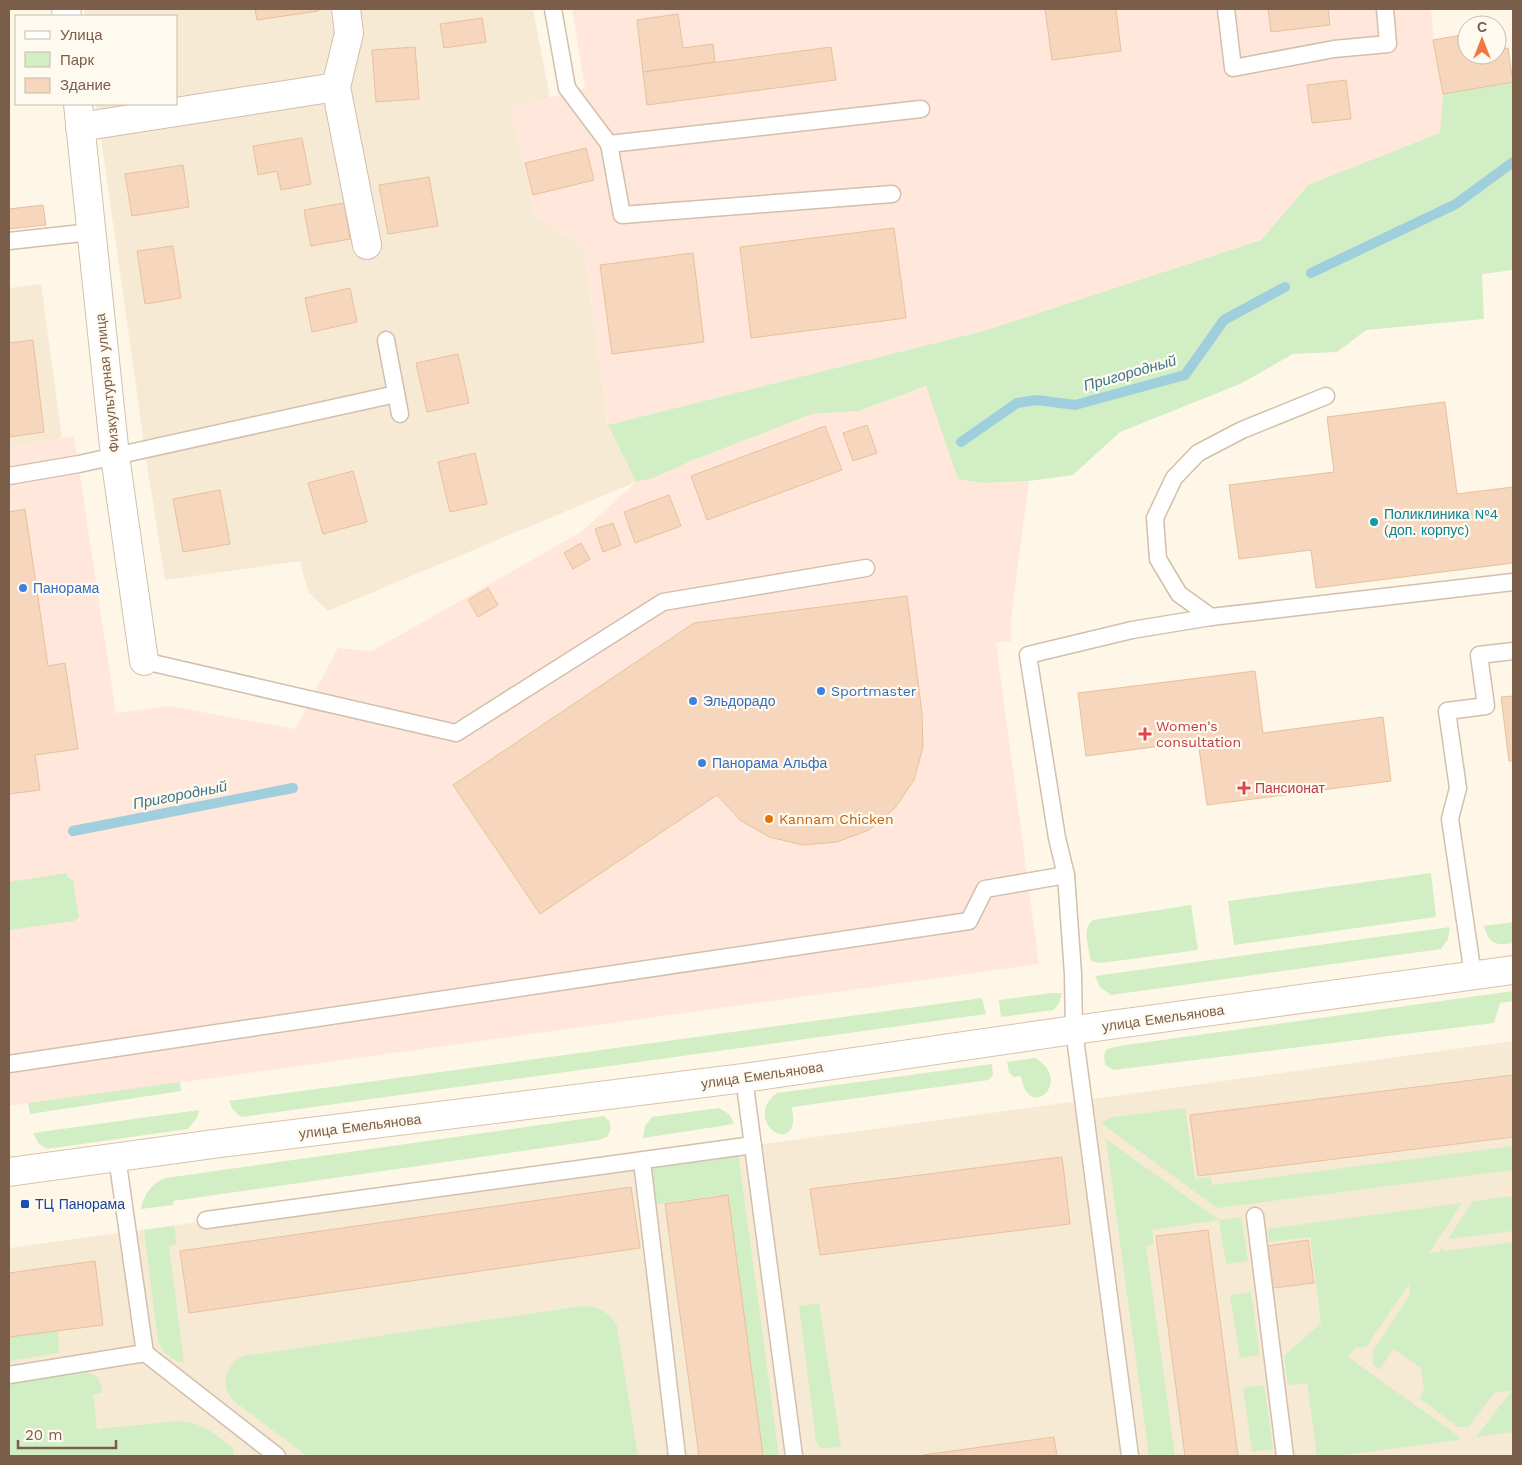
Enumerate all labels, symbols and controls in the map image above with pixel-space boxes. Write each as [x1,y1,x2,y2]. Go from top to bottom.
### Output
legend [15,15,178,105]
north arrow [1457,15,1507,65]
text: С [1477,19,1487,35]
text: Улица [60,26,103,44]
text: Парк [60,51,94,69]
text: Здание [60,76,111,94]
street label: Физкультурная улица [92,312,122,453]
water label: Пригородный [1081,351,1179,395]
place label: Поликлиника №4 (доп. корпус) [1384,506,1498,538]
marker: Поликлиника №4 (доп. корпус) [1368,516,1380,528]
place label: Панорама [33,580,100,596]
marker: Панорама [17,582,29,594]
place label: Sportmaster [831,683,917,699]
marker: Sportmaster [815,685,827,697]
place label: Эльдорадо [703,693,776,709]
marker: Эльдорадо [687,695,699,707]
place label: Women's consultation [1156,718,1241,750]
marker: Women's consultation [1138,727,1152,741]
place label: Панорама Альфа [712,755,827,771]
marker: Панорама Альфа [696,757,708,769]
water label: Пригородный [131,777,229,813]
place label: Пансионат [1255,780,1325,796]
marker: Пансионат [1237,781,1251,795]
place label: Kannam Chicken [779,811,894,827]
marker: Kannam Chicken [763,813,775,825]
street label: улица Емельянова [1101,1001,1225,1034]
street label: улица Емельянова [700,1058,824,1091]
street label: улица Емельянова [298,1111,422,1141]
place label: ТЦ Панорама [35,1196,125,1212]
marker: ТЦ Панорама [19,1198,31,1210]
scale bar [18,1418,115,1450]
text: 20 m [25,1426,63,1444]

